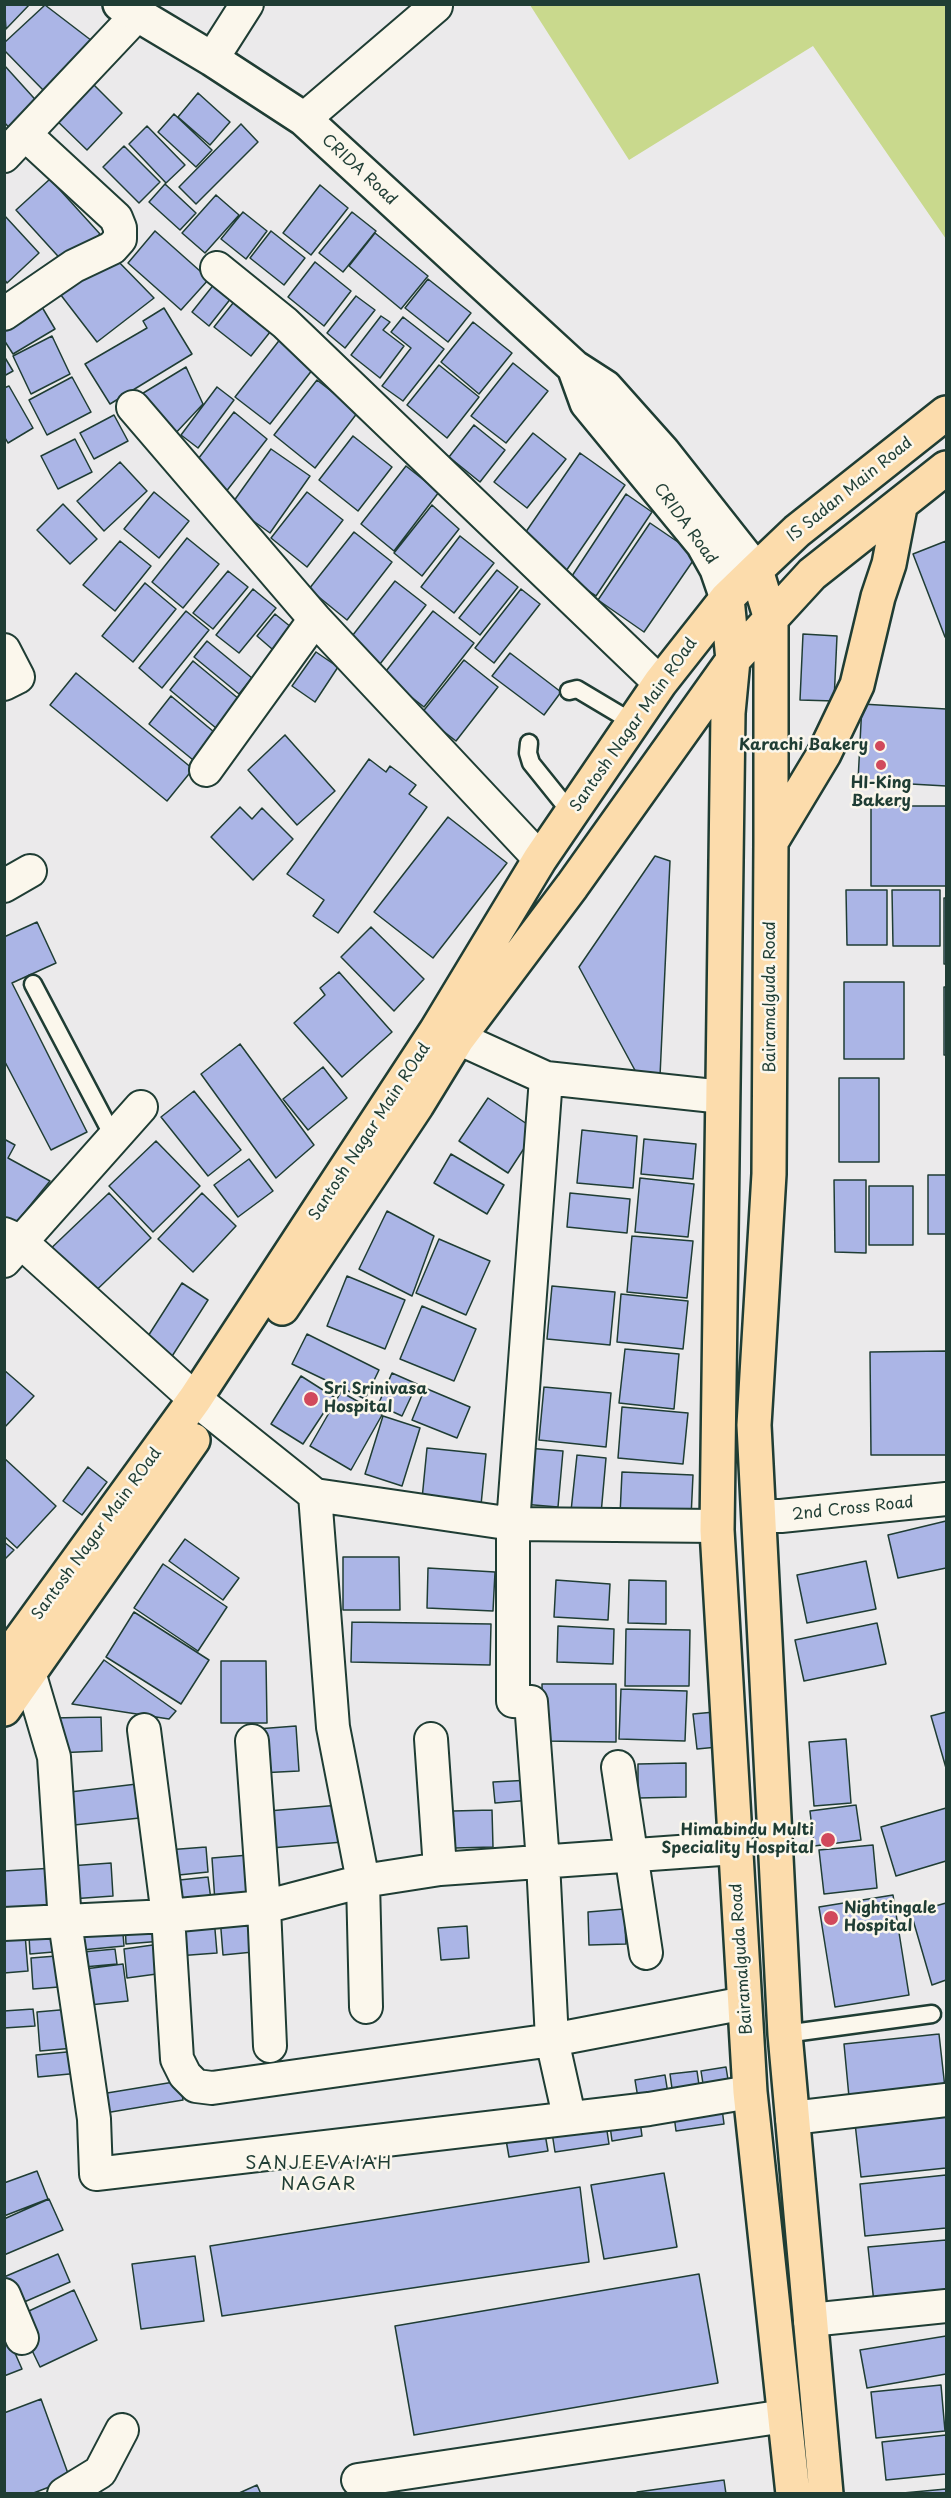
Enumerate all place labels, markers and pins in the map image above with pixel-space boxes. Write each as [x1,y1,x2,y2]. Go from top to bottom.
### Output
place label: Karachi Bakery [739,736,868,756]
marker: Karachi Bakery [873,739,887,753]
marker: HI-King Bakery [874,758,888,772]
place label: HI-King Bakery [851,774,911,812]
place label: Sri Srinivasa Hospital [324,1380,427,1418]
marker: Sri Srinivasa Hospital [302,1390,320,1408]
place label: Himabindu Multi Speciality Hospital [662,1821,814,1859]
marker: Himabindu Multi Speciality Hospital [819,1831,837,1849]
place label: Nightingale Hospital [844,1899,936,1937]
marker: Nightingale Hospital [822,1909,840,1927]

